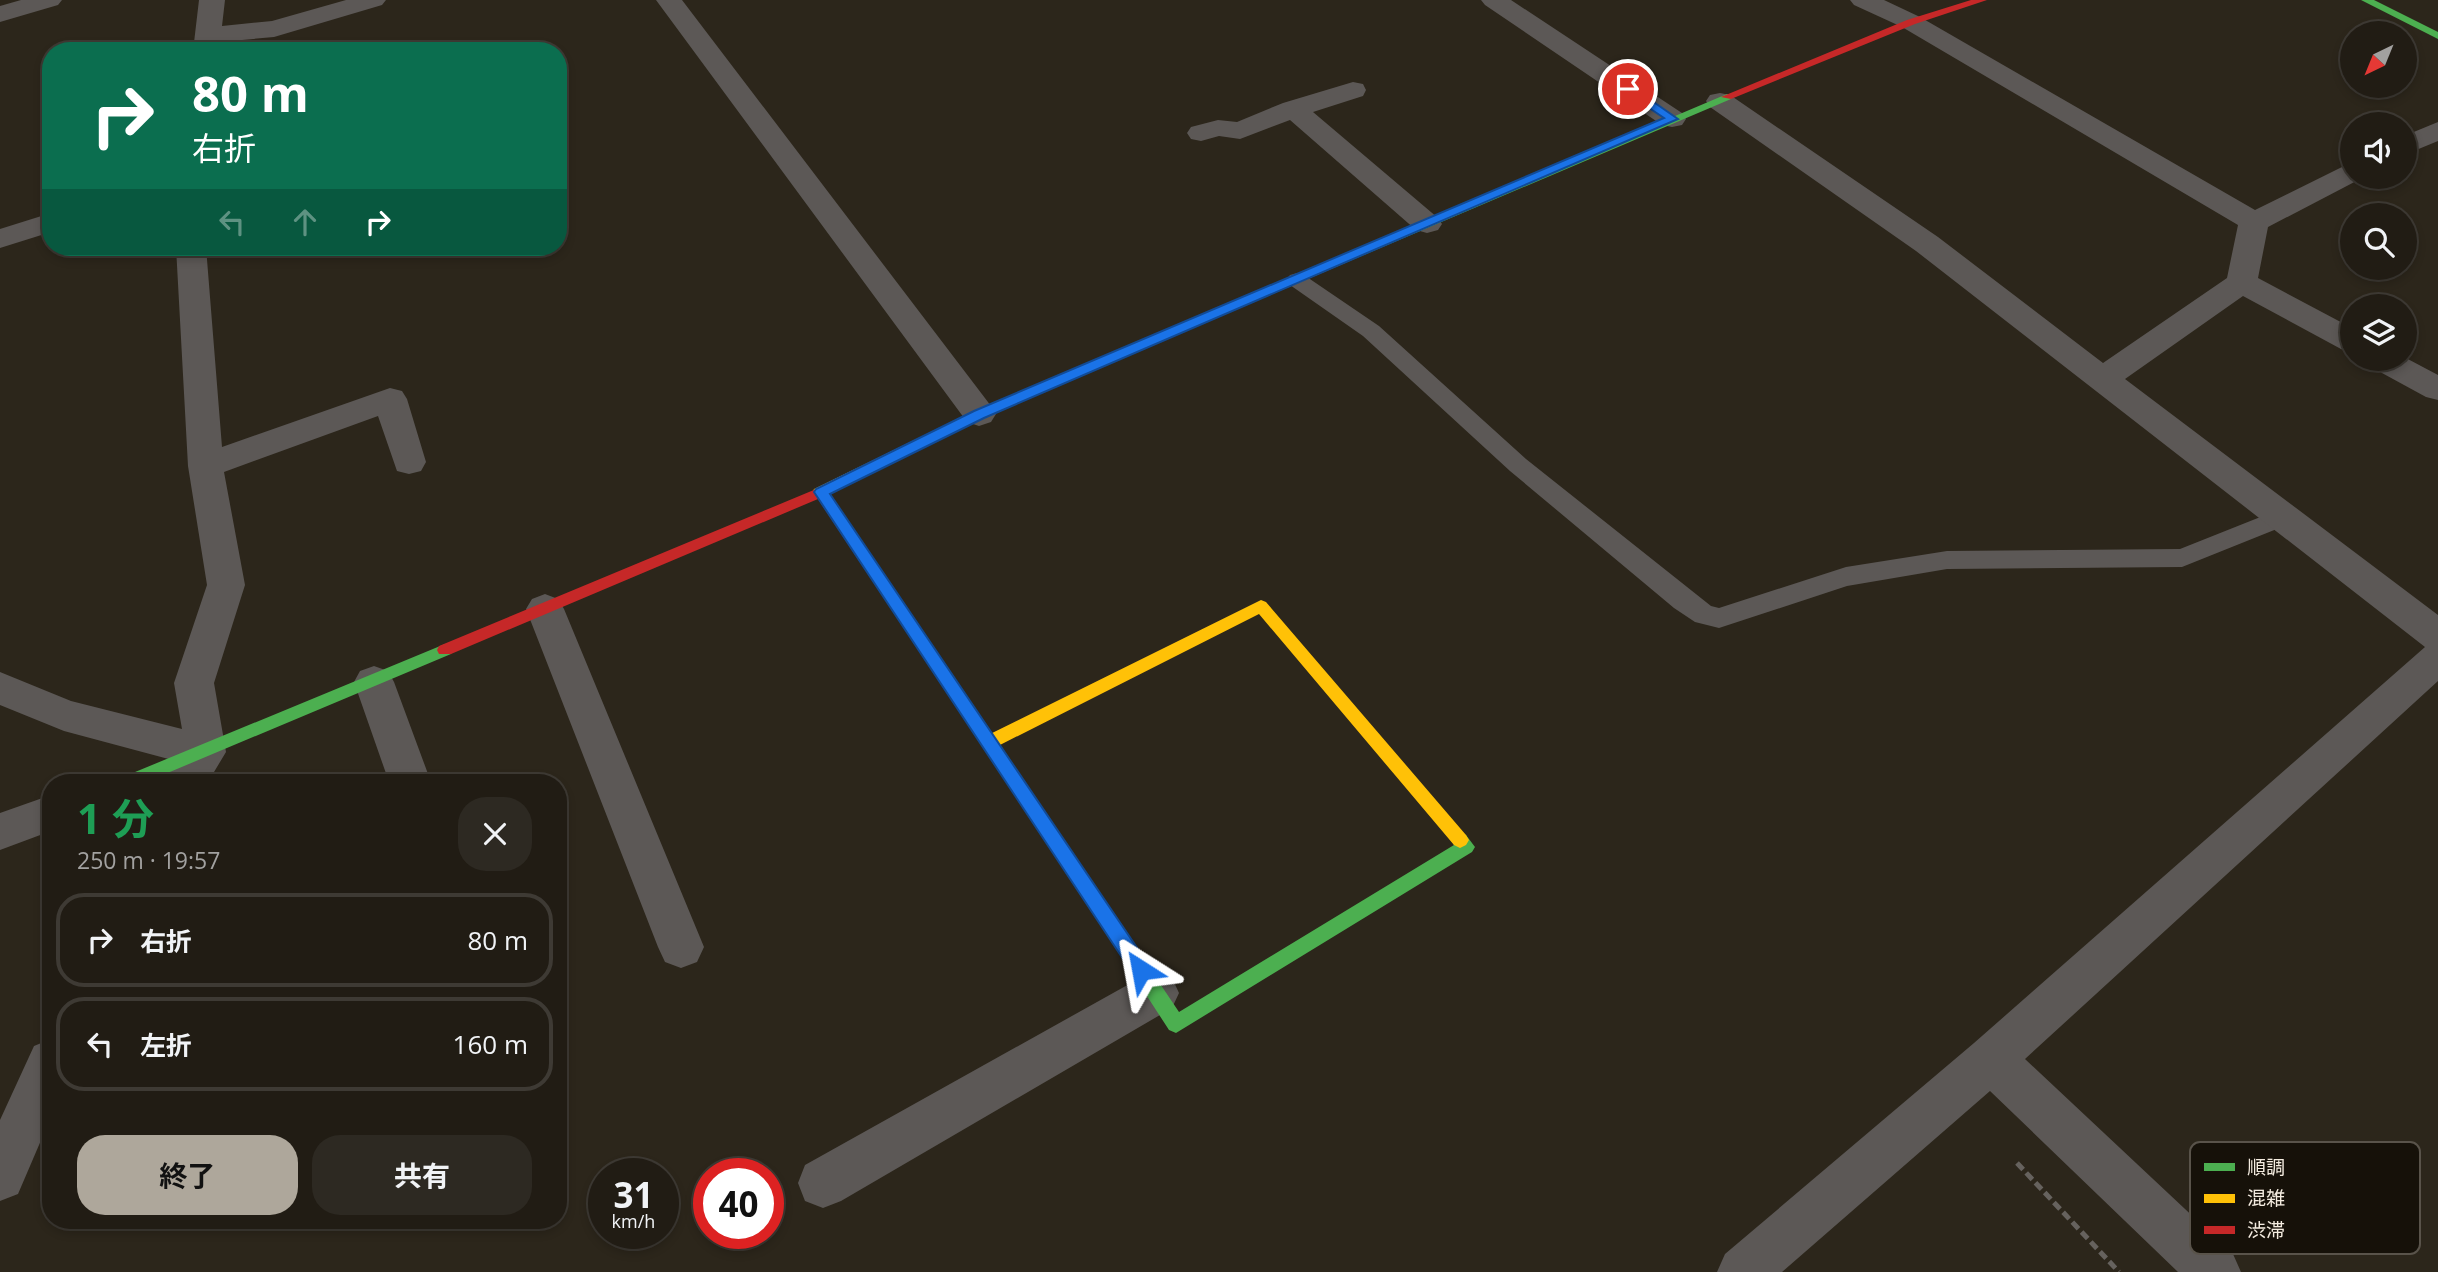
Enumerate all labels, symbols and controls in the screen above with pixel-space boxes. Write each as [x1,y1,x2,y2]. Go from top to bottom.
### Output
north arrow [2340,21,2417,98]
map controls [2340,21,2417,371]
pin [1598,59,1658,119]
text: 80 m [192,60,309,126]
icon: right [77,70,168,161]
icon: arrive [1609,70,1647,108]
button: sound [2340,112,2417,189]
text: 右折 [192,126,256,169]
icon: left [213,203,251,241]
icon: ahead [286,203,324,241]
icon: right [359,203,397,241]
button: search [2340,203,2417,280]
button: layers [2340,294,2417,371]
text: 1 分 [77,789,154,846]
button: close [458,797,532,871]
text: 250 m · 19:57 [77,844,220,876]
icon: right [81,921,119,959]
text: 80 m [467,922,528,958]
text: 右折 [140,923,192,959]
position arrow [1104,933,1178,1007]
icon: left [81,1025,119,1063]
text: 160 m [453,1026,528,1062]
text: 左折 [140,1027,192,1063]
button: 終了 [77,1135,298,1215]
button: 共有 [312,1135,532,1215]
legend [2190,1142,2420,1254]
text: 順調 [2247,1154,2285,1180]
speed limit sign: 40 [693,1158,784,1249]
text: 31 [613,1171,654,1218]
text: 混雑 [2247,1185,2285,1211]
text: km/h [612,1209,655,1233]
text: 渋滞 [2247,1217,2285,1243]

